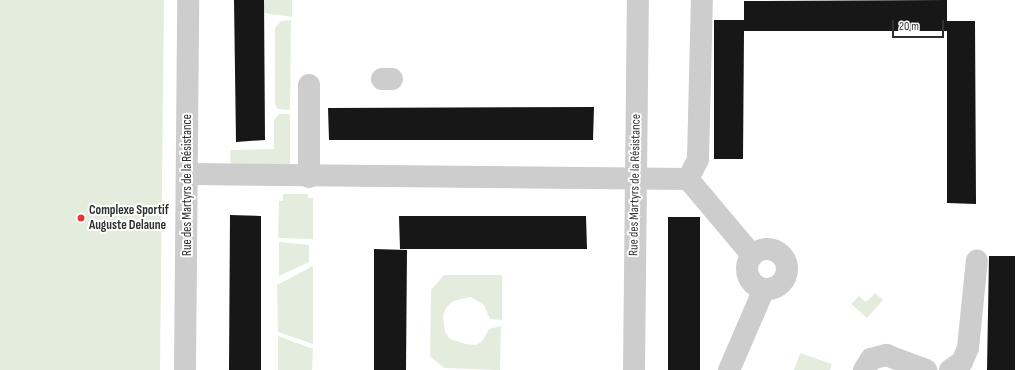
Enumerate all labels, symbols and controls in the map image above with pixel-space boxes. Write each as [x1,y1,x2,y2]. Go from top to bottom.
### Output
scale bar [894,12,946,38]
text: 20 m [899,19,919,34]
street label: Rue des Martyrs de la Résistance [179,114,195,256]
street label: Rue des Martyrs de la Résistance [626,114,644,256]
place label: Complexe Sportif Auguste Delaune [89,203,169,234]
marker: Complexe Sportif Auguste Delaune [76,213,86,223]

